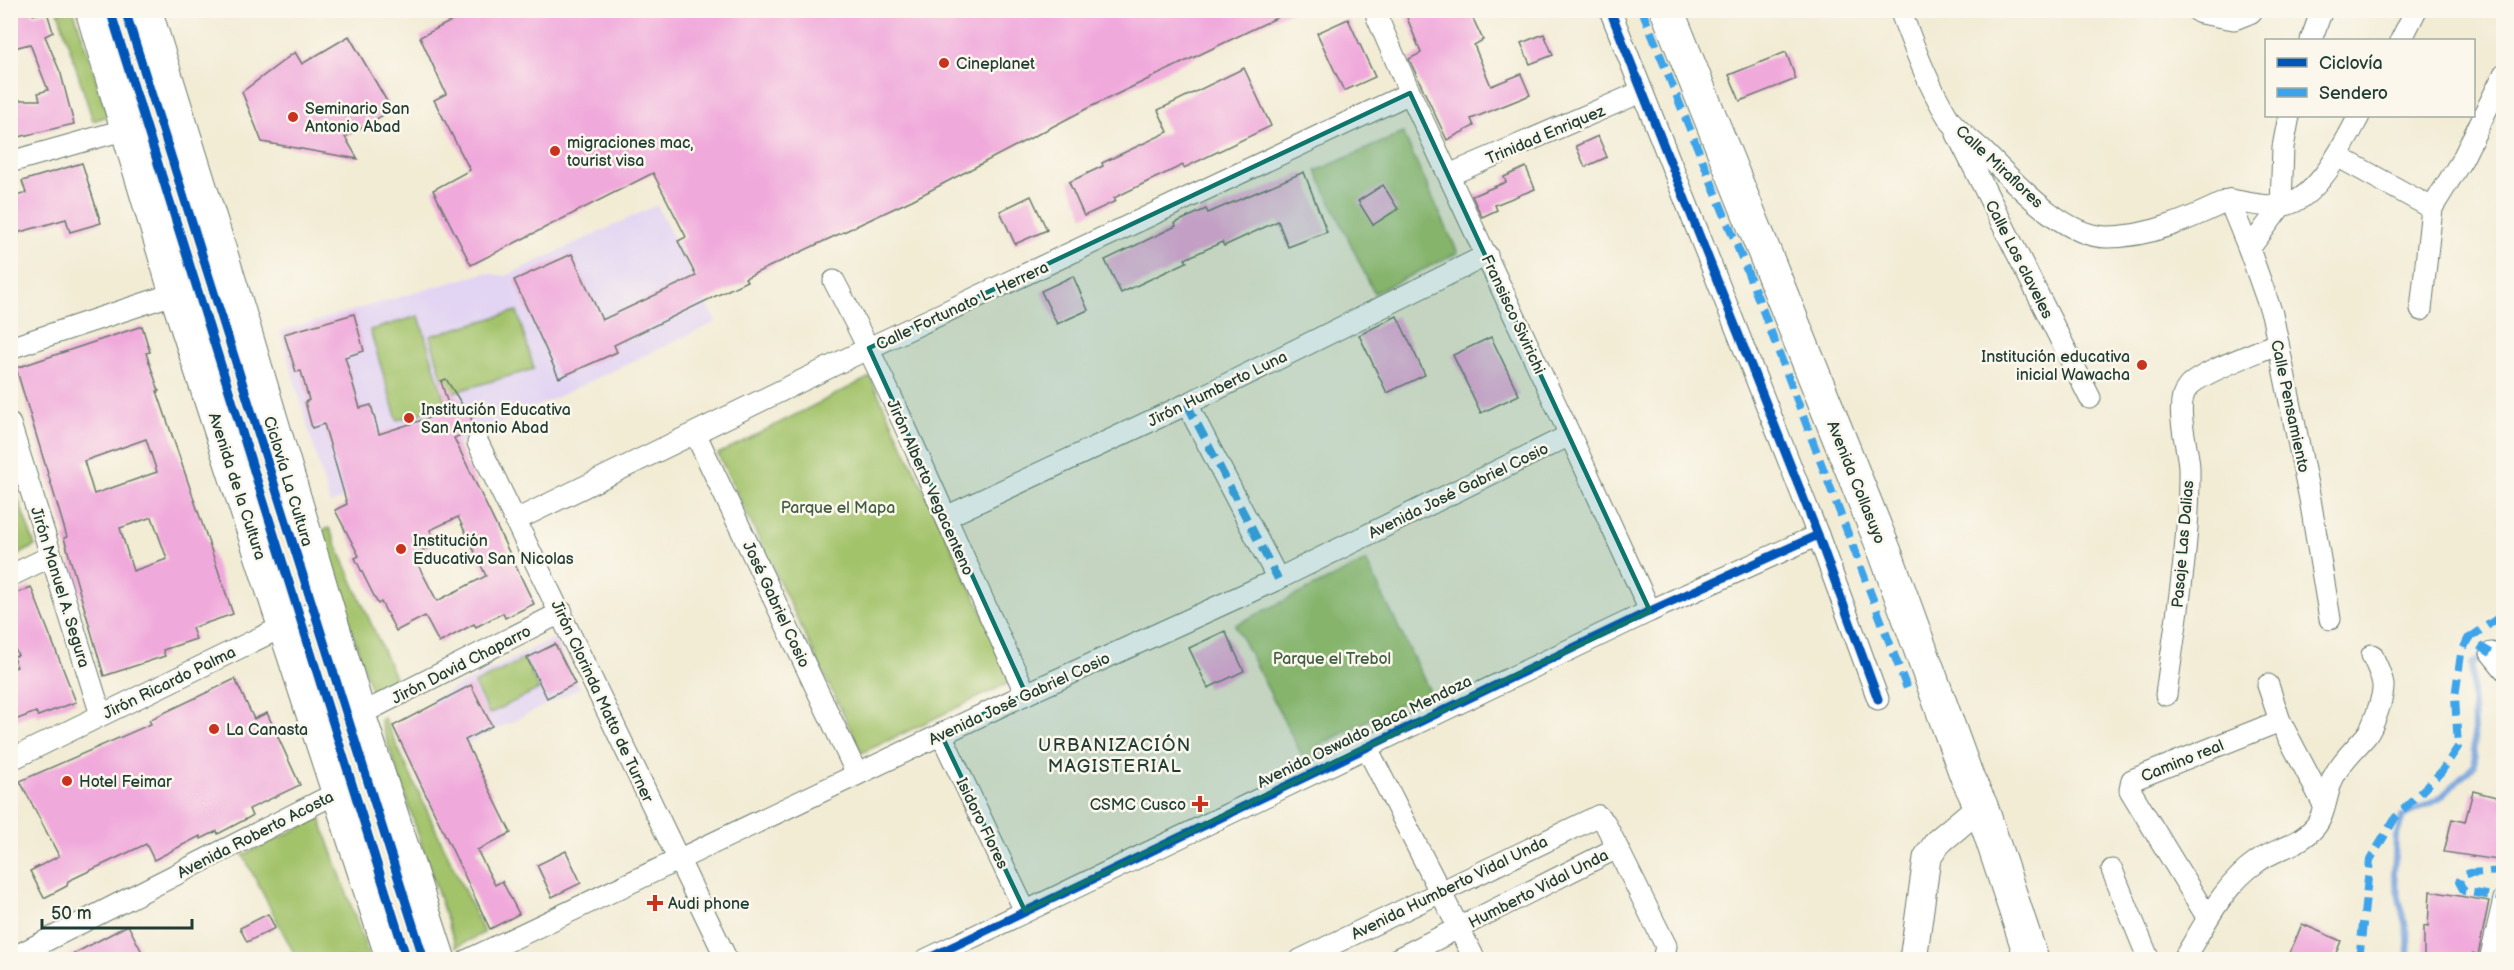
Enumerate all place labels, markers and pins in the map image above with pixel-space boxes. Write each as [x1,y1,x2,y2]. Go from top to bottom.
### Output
place label: Cineplanet [956,55,1035,74]
marker: Cineplanet [937,56,951,70]
place label: Seminario San Antonio Abad [305,100,410,137]
marker: Seminario San Antonio Abad [286,110,300,124]
place label: migraciones mac, tourist visa [567,134,693,171]
marker: migraciones mac, tourist visa [548,144,562,158]
place label: Institución educativa inicial Wawacha [1981,348,2130,385]
marker: Institución educativa inicial Wawacha [2135,358,2149,372]
place label: Institución Educativa San Antonio Abad [421,401,571,438]
marker: Institución Educativa San Antonio Abad [402,411,416,425]
place label: Institución Educativa San Nicolas [413,532,574,569]
marker: Institución Educativa San Nicolas [394,542,408,556]
place label: La Canasta [226,721,308,740]
marker: La Canasta [207,722,221,736]
place label: Hotel Feimar [79,773,172,792]
marker: Hotel Feimar [60,774,74,788]
marker: CSMC Cusco [1191,795,1209,813]
place label: CSMC Cusco [1090,796,1186,815]
marker: Audi phone [646,894,664,912]
place label: Audi phone [668,895,750,914]

